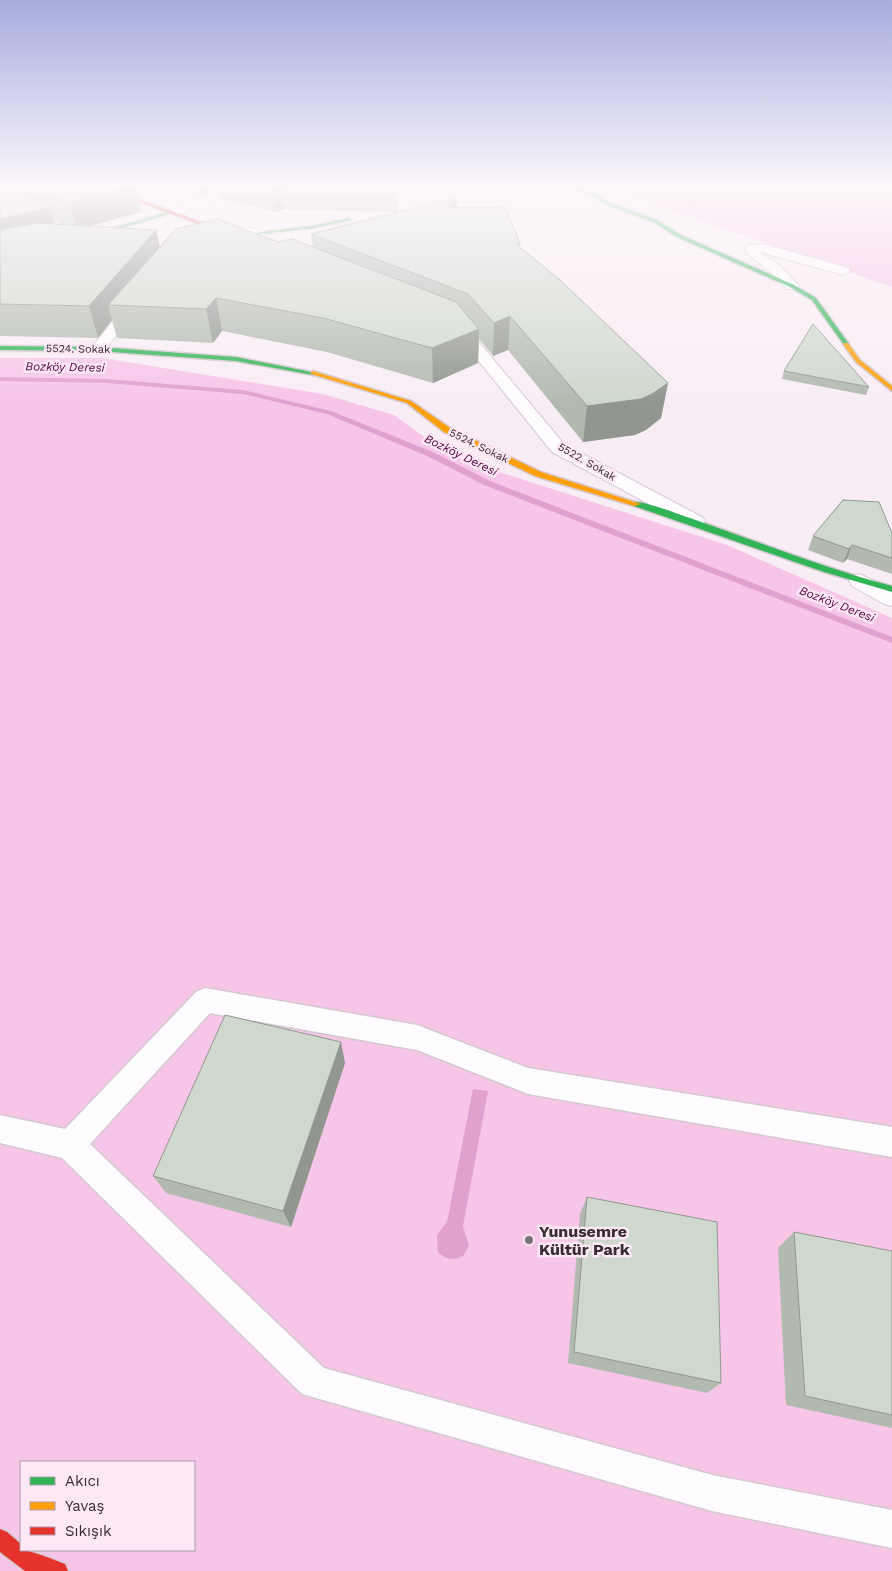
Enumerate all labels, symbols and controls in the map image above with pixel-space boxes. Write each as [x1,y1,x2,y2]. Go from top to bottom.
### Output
street label: 5524. Sokak [46,342,110,356]
water label: Bozköy Deresi [25,359,106,375]
street label: 5524. Sokak [447,426,511,466]
water label: Bozköy Deresi [422,431,501,479]
street label: 5522. Sokak [556,440,618,484]
water label: Bozköy Deresi [797,583,877,625]
place label: Yunusemre Kültür Park [539,1222,630,1259]
marker: Yunusemre Kültür Park [523,1234,535,1246]
legend [20,1461,195,1551]
text: Akıcı [65,1472,100,1490]
text: Yavaş [65,1497,105,1515]
text: Sıkışık [65,1522,112,1540]

